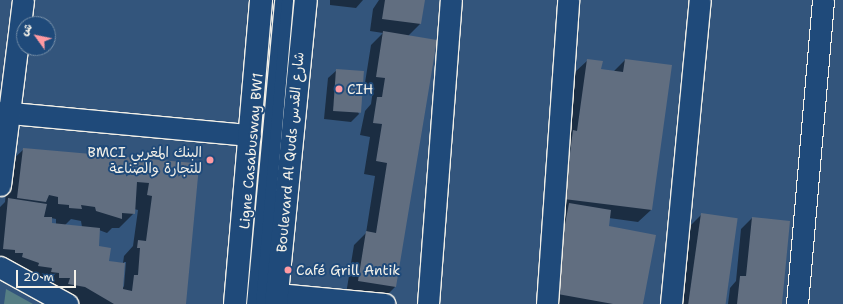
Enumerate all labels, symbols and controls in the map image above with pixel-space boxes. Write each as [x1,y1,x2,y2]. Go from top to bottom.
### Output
north arrow [16,16,56,56]
text: ش [17,21,36,39]
street label: Boulevard Al Quds شارع القدس [273,51,307,253]
street label: Ligne Casabusway BW1 [236,72,266,230]
place label: CIH [347,81,373,97]
marker: CIH [334,84,344,94]
place label: BMCI البنك المغربي للتجارة والصناعة [87,144,202,176]
marker: BMCI البنك المغربي للتجارة والصناعة [205,155,215,165]
scale bar [18,262,78,288]
place label: Café Grill Antik [296,262,400,278]
marker: Café Grill Antik [283,265,293,275]
text: 20 m [23,269,54,285]

